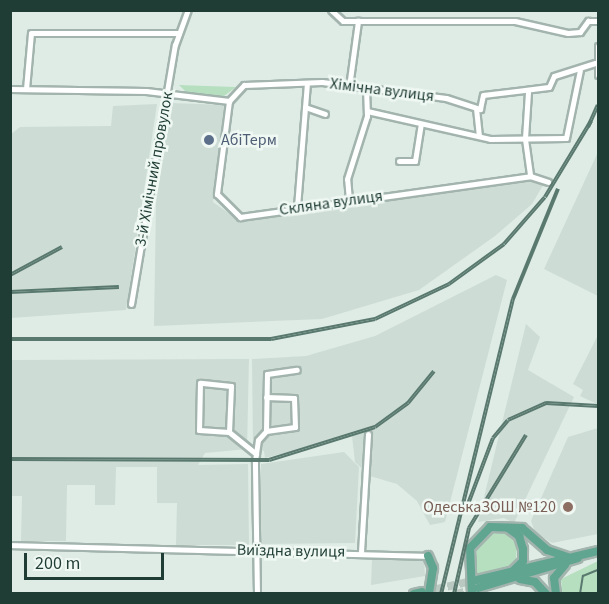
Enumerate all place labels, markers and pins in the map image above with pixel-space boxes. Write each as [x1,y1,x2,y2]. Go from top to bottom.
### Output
place label: АбіТерм [221,130,277,150]
marker: АбіТерм [202,133,216,147]
place label: ОдеськаЗОШ №120 [423,497,556,517]
marker: ОдеськаЗОШ №120 [561,500,575,514]

